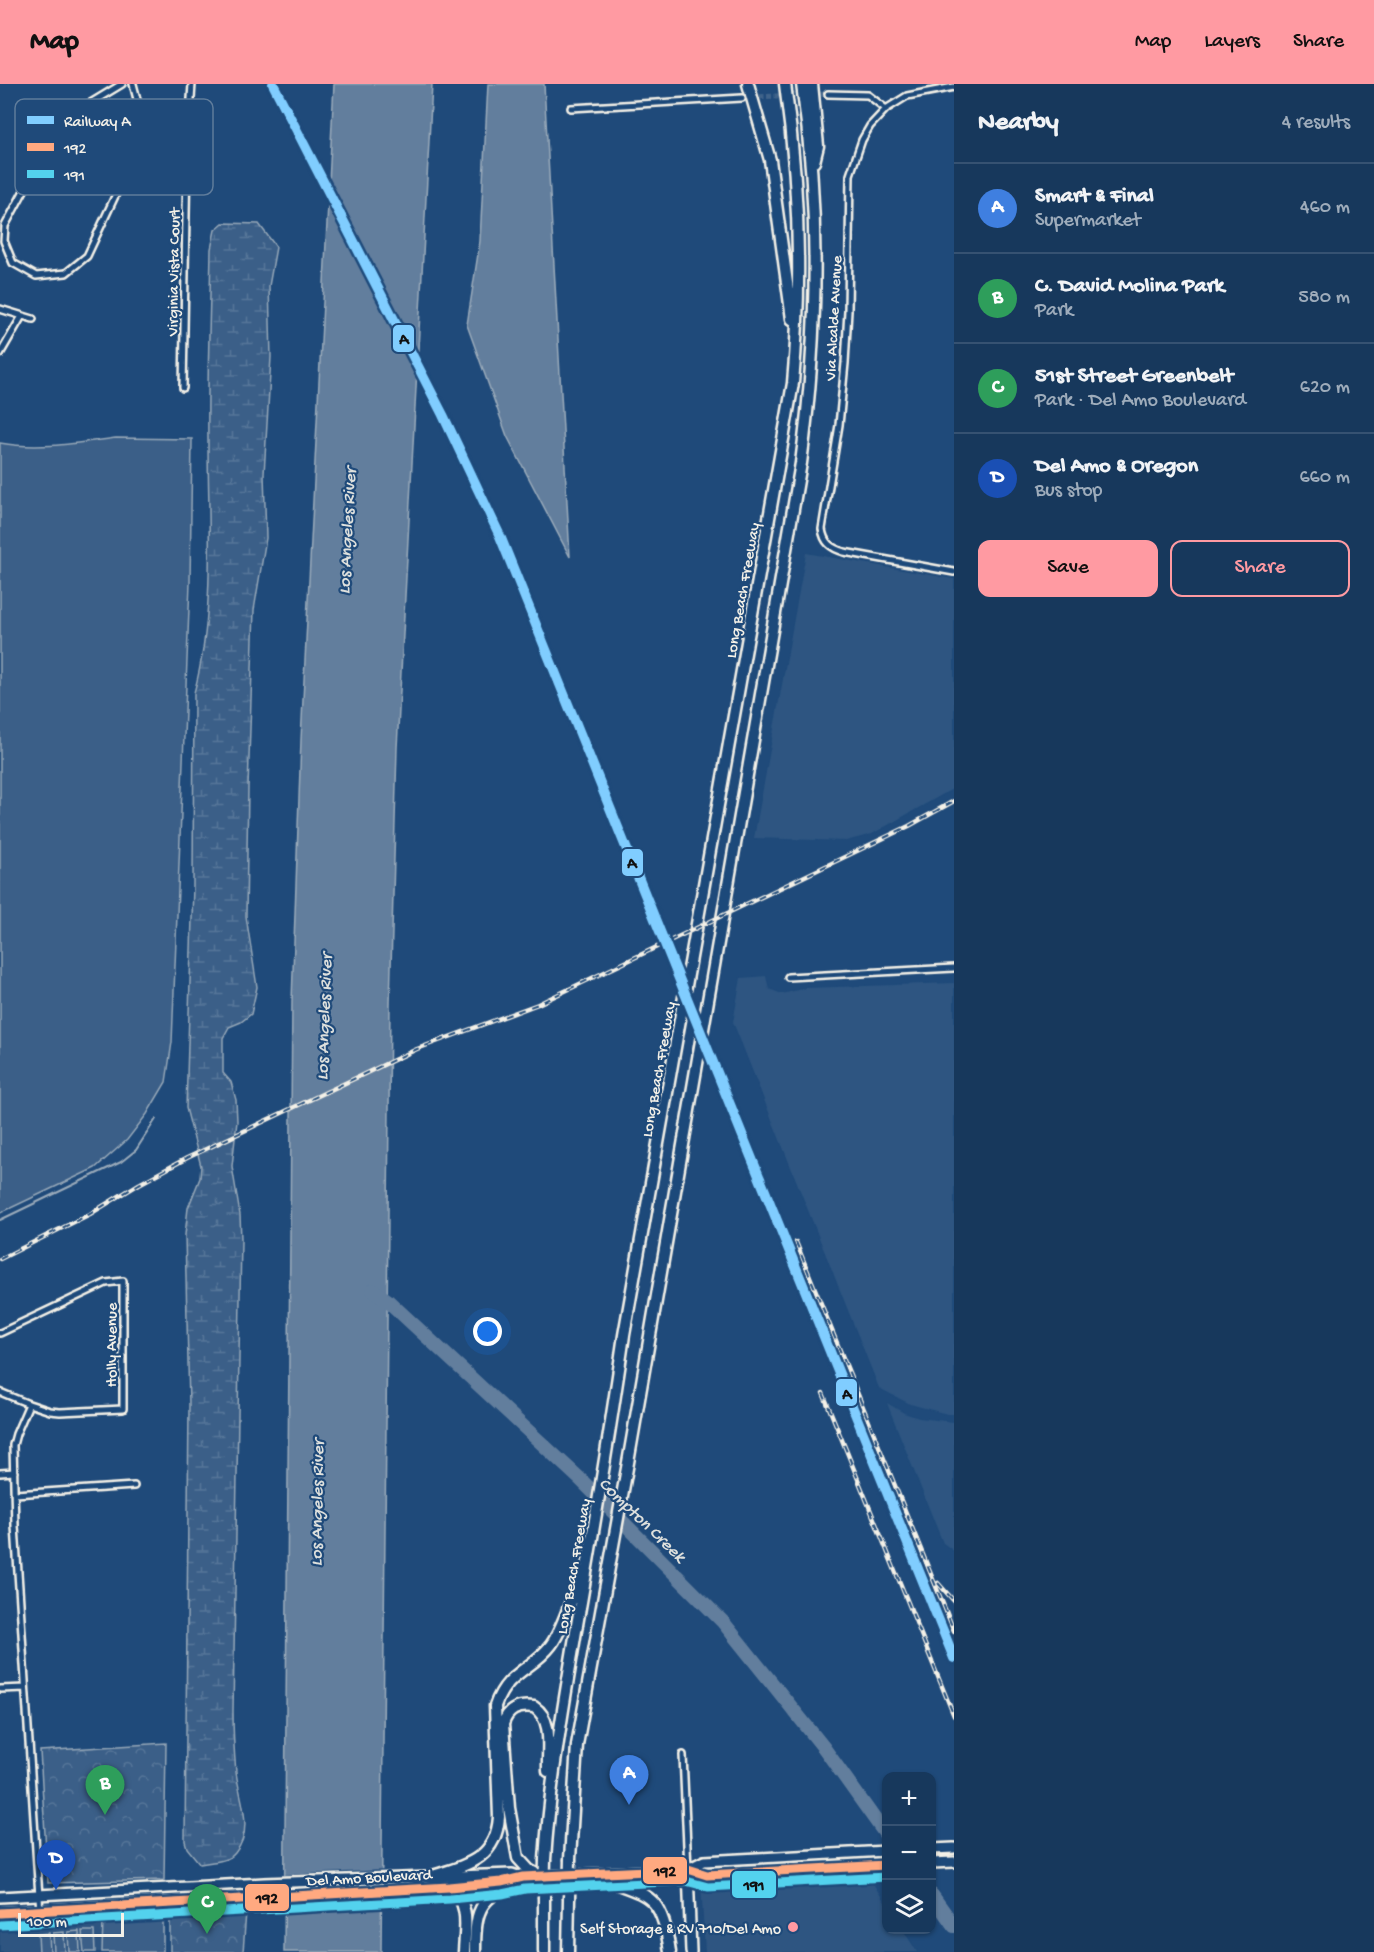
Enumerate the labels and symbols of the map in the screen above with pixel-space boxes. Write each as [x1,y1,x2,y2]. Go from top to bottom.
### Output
legend [15,99,213,195]
text: Railway A [64,114,132,133]
text: 192 [63,141,86,160]
text: 191 [63,168,85,187]
street label: Virginia Vista Court [165,206,186,337]
street label: Via Alcalde Avenue [823,254,848,382]
line badge: A [392,324,415,353]
text: A [398,332,410,351]
water label: Los Angeles River [335,464,362,595]
street label: Long Beach Freeway [723,521,766,660]
line badge: A [621,848,644,877]
text: A [626,856,638,875]
water label: Los Angeles River [313,950,338,1081]
street label: Long Beach Freeway [639,1000,682,1139]
street label: Holly Avenue [104,1302,123,1387]
your location [473,1317,502,1346]
line badge: A [835,1378,858,1407]
text: A [841,1387,853,1406]
water label: Los Angeles River [307,1436,330,1567]
water label: Compton Creek [593,1474,691,1569]
street label: Long Beach Freeway [554,1497,597,1636]
pin: A [610,1756,648,1805]
pin: B [86,1766,124,1815]
pin: D [36,1840,76,1890]
line badge: 192 [642,1856,688,1885]
text: 192 [653,1864,676,1883]
street label: Del Amo Boulevard [305,1867,434,1892]
line badge: 191 [731,1870,777,1899]
text: 191 [743,1878,764,1897]
line badge: 192 [244,1883,290,1912]
pin: C [188,1884,226,1934]
text: 192 [255,1891,278,1910]
scale bar [18,1910,124,1938]
marker: Self Storage & RV 710/Del Amo [786,1920,800,1934]
place label: Self Storage & RV 710/Del Amo [580,1921,781,1940]

